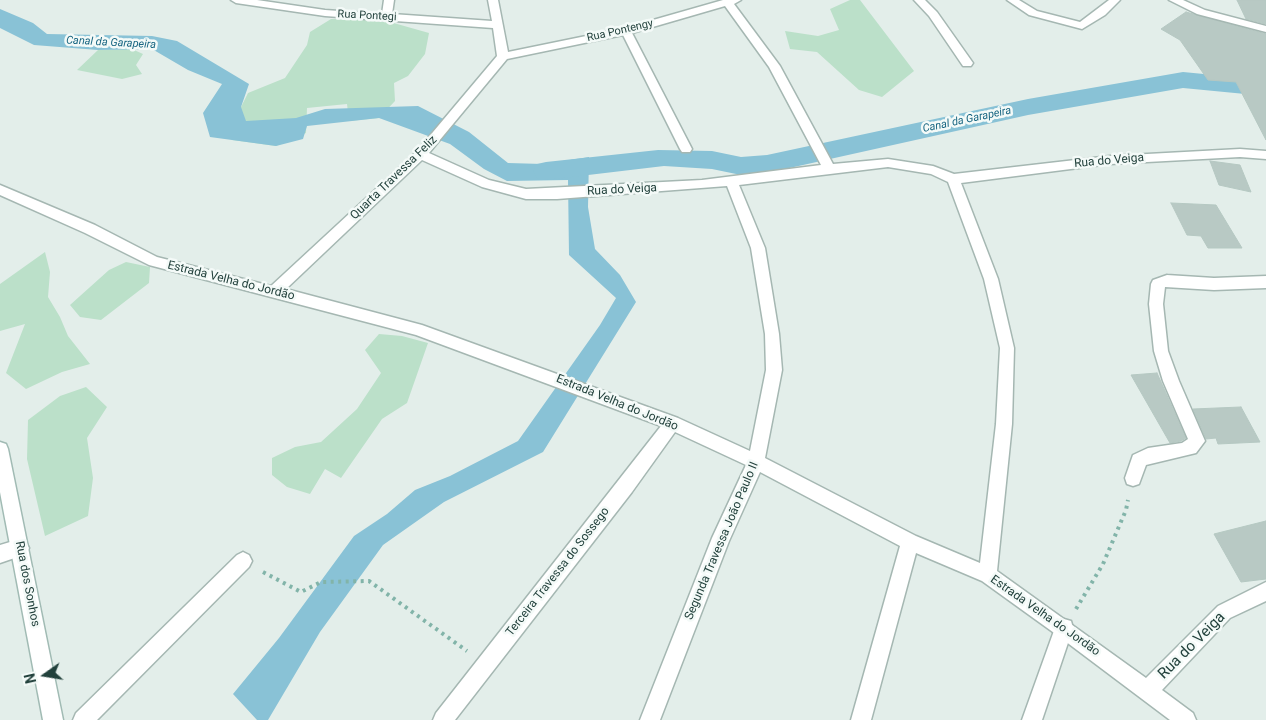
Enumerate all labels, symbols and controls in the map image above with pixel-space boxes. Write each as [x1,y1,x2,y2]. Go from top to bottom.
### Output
street label: Rua Pontegi [337,8,397,24]
street label: Rua Pontengy [586,17,654,45]
water label: Canal da Garapeira [66,34,156,52]
water label: Canal da Garapeira [922,104,1012,136]
street label: Quarta Travessa Feliz [348,133,440,223]
street label: Rua do Veiga [1073,151,1145,171]
street label: Rua do Veiga [587,181,657,199]
street label: Estrada Velha do Jordão [166,258,296,304]
street label: Estrada Velha do Jordão [554,372,680,434]
street label: Segunda Travessa João Paulo II [682,460,762,622]
street label: Terceira Travessa do Sossego [503,505,613,639]
street label: Rua dos Sonhos [12,540,42,628]
street label: Estrada Velha do Jordão [987,573,1103,659]
street label: Rua do Veiga [1155,609,1229,683]
north arrow [20,650,70,700]
text: N [21,672,39,685]

